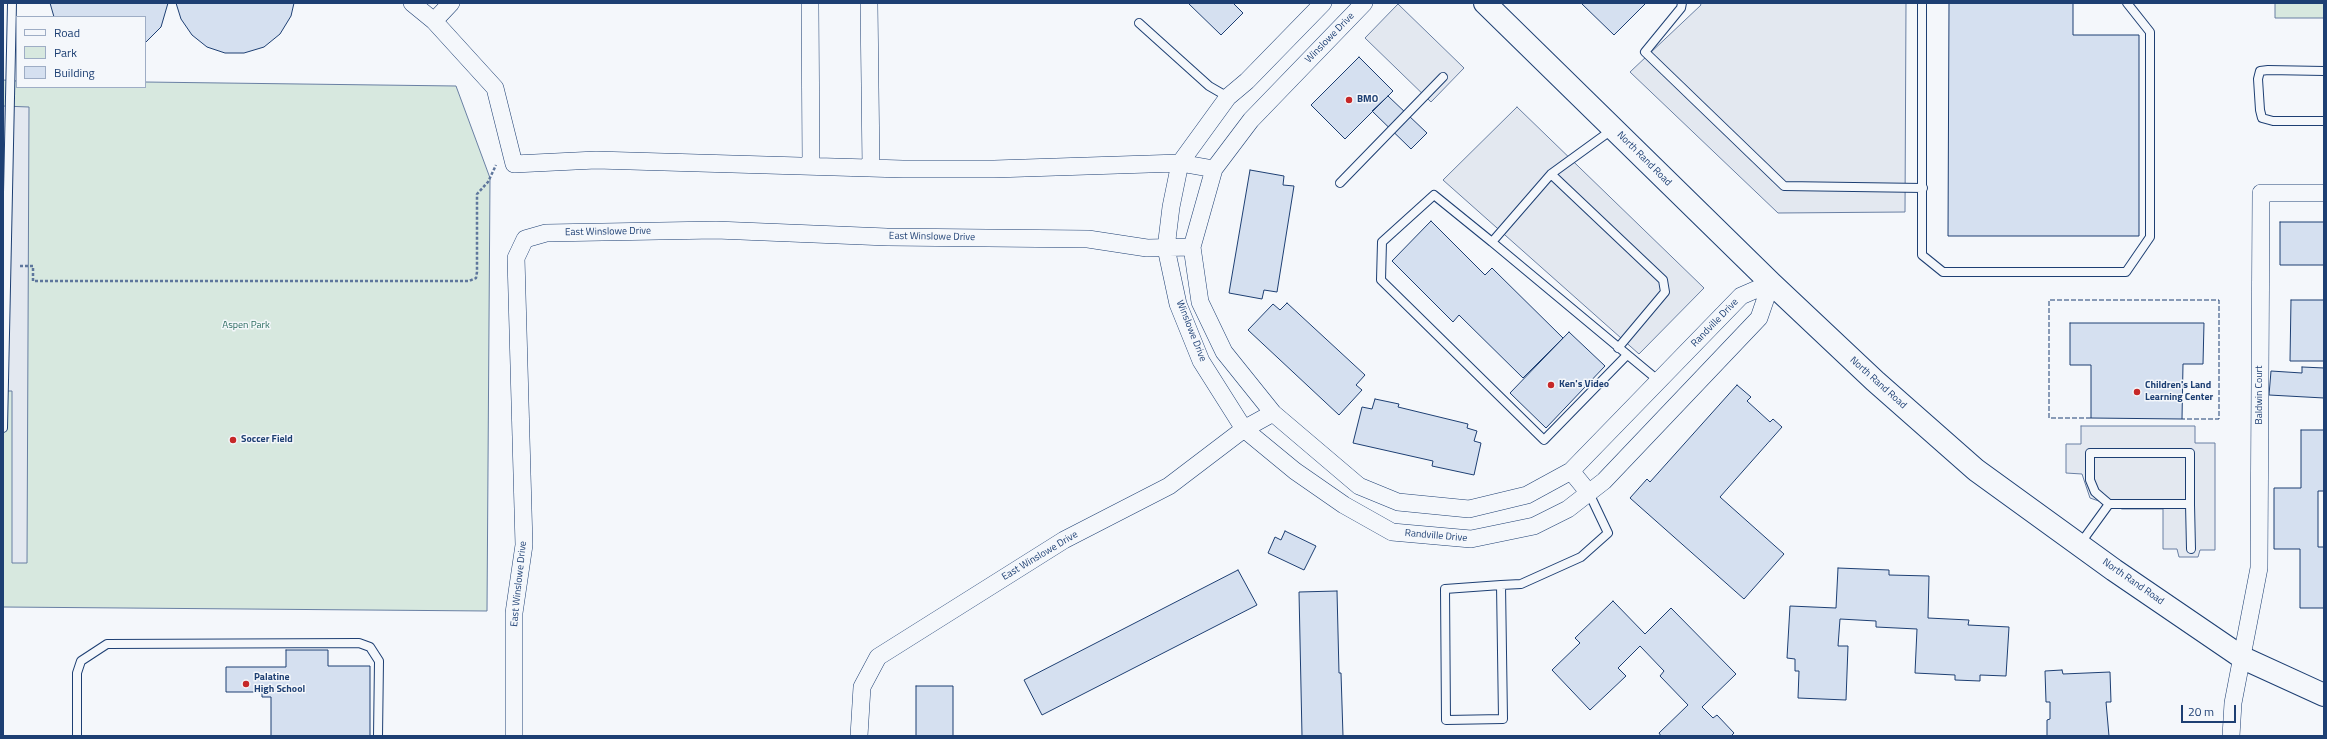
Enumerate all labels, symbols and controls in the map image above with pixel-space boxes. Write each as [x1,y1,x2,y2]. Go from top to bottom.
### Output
street label: Winslowe Drive [1303,10,1357,66]
legend [16,16,146,88]
text: Road [54,23,80,42]
text: Park [54,43,77,62]
text: Building [54,63,95,82]
place label: BMO [1357,94,1378,106]
marker: BMO [1344,95,1354,105]
street label: North Rand Road [1614,129,1674,189]
street label: East Winslowe Drive [565,225,651,239]
street label: East Winslowe Drive [889,230,975,244]
street label: Randville Drive [1689,296,1741,350]
street label: Winslowe Drive [1173,298,1209,364]
park label: Aspen Park [222,320,270,332]
street label: North Rand Road [1847,354,1909,412]
street label: Baldwin Court [2254,365,2266,425]
place label: Ken's Video [1559,379,1609,391]
marker: Ken's Video [1546,380,1556,390]
place label: Children's Land Learning Center [2145,380,2213,404]
marker: Children's Land Learning Center [2132,387,2142,397]
place label: Soccer Field [241,434,293,446]
marker: Soccer Field [228,435,238,445]
street label: Randville Drive [1404,527,1468,545]
street label: East Winslowe Drive [1000,529,1080,583]
street label: East Winslowe Drive [509,541,529,627]
street label: North Rand Road [2100,556,2166,608]
place label: Palatine High School [254,672,305,696]
marker: Palatine High School [241,679,251,689]
scale bar [2183,697,2238,723]
text: 20 m [2188,702,2214,721]

